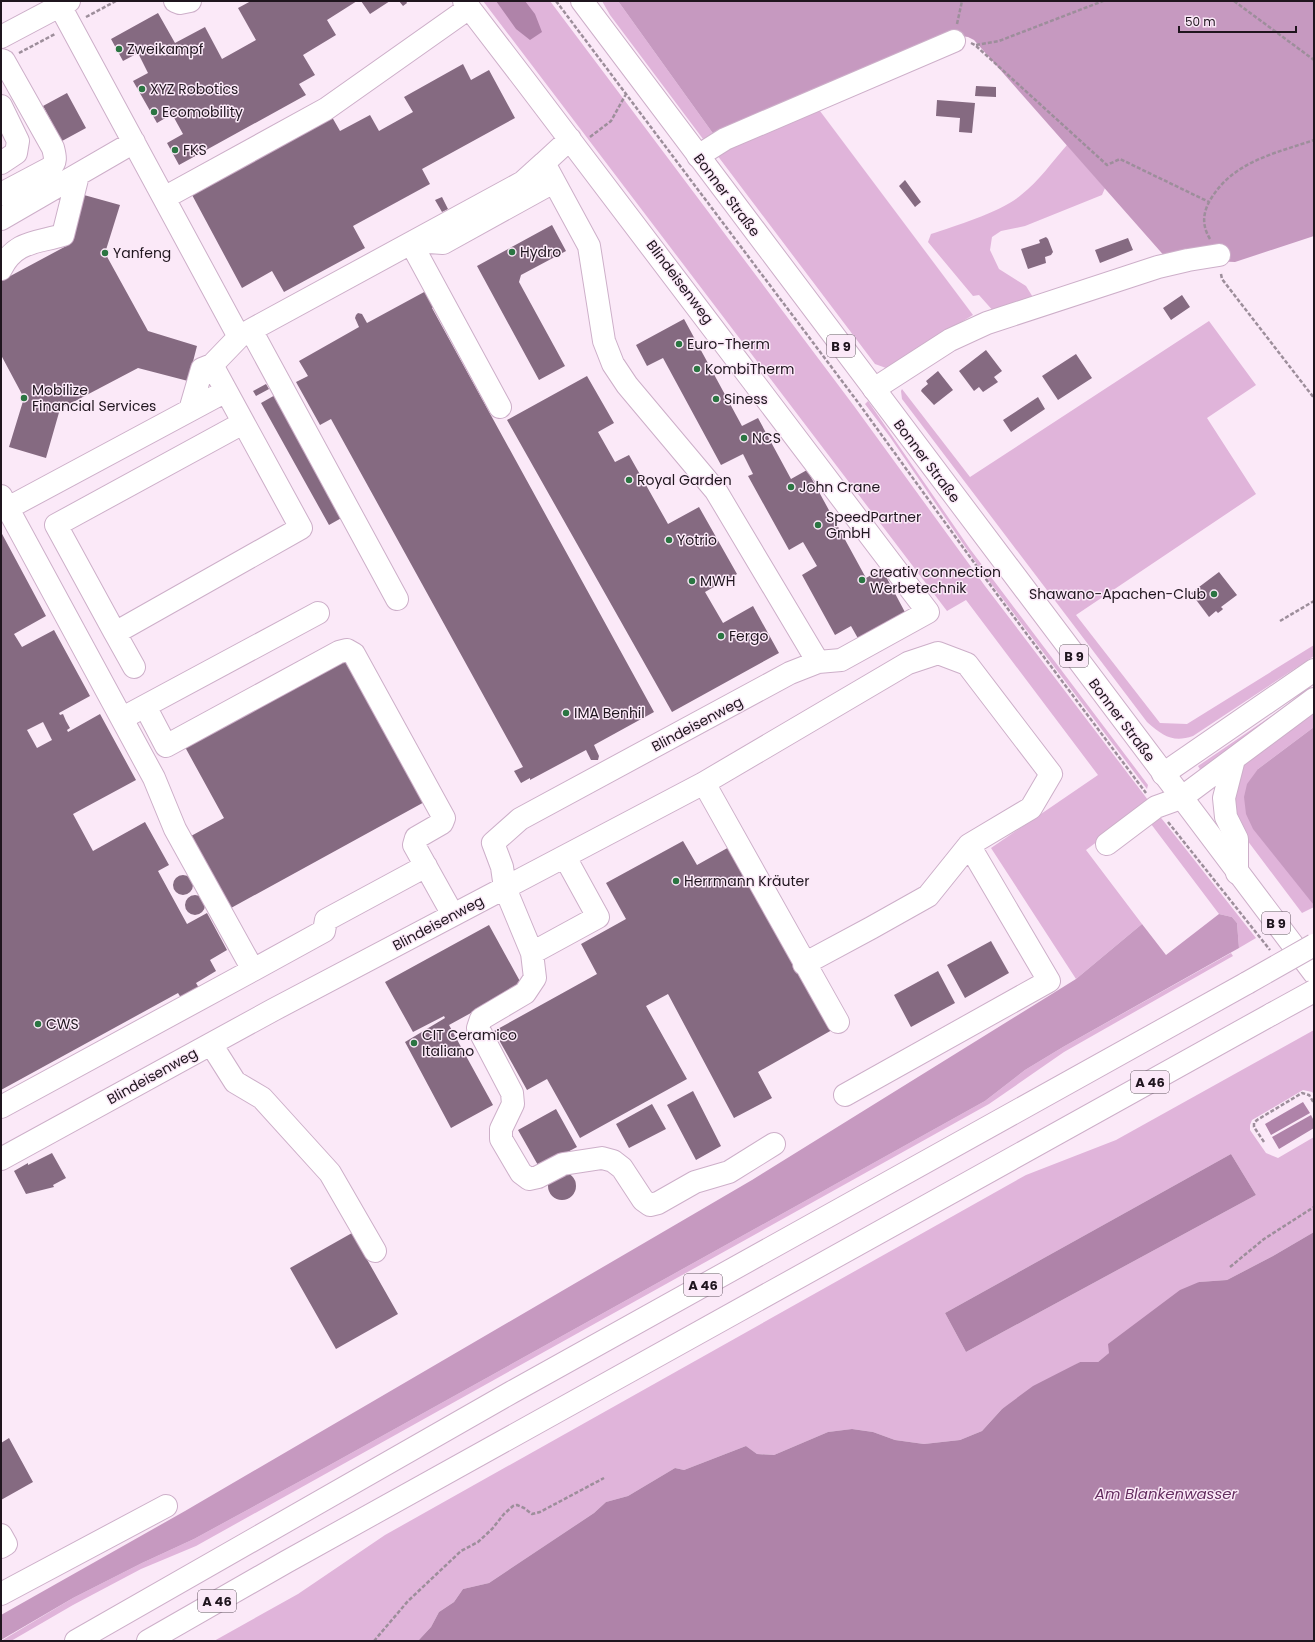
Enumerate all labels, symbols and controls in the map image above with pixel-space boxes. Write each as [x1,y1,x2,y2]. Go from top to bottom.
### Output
scale bar [1179,8,1296,34]
text: 50 m [1185,13,1216,30]
place label: Zweikampf [127,39,204,59]
marker: Zweikampf [114,44,124,54]
place label: XYZ Robotics [150,79,238,99]
marker: XYZ Robotics [137,84,147,94]
place label: Ecomobility [162,102,243,122]
marker: Ecomobility [149,107,159,117]
place label: FKS [183,140,207,160]
marker: FKS [170,145,180,155]
street label: Bonner Straße [689,149,765,241]
street label: Blindeisenweg [642,236,718,328]
place label: Hydro [520,242,561,262]
place label: Yanfeng [113,243,171,263]
marker: Hydro [507,247,517,257]
marker: Yanfeng [100,248,110,258]
place label: Euro-Therm [687,334,770,354]
road number: B 9 [827,335,855,357]
marker: Euro-Therm [674,339,684,349]
place label: KombiTherm [705,359,795,379]
marker: KombiTherm [692,364,702,374]
place label: Mobilize Financial Services [32,380,156,416]
place label: Siness [724,389,768,409]
marker: Mobilize Financial Services [19,393,29,403]
marker: Siness [711,394,721,404]
street label: Bonner Straße [889,415,965,507]
place label: NCS [752,428,781,448]
marker: NCS [739,433,749,443]
place label: Royal Garden [637,470,732,490]
marker: Royal Garden [624,475,634,485]
place label: John Crane [799,477,880,497]
marker: John Crane [786,482,796,492]
place label: SpeedPartner GmbH [826,507,921,543]
marker: SpeedPartner GmbH [813,520,823,530]
place label: Yotrio [677,530,717,550]
marker: Yotrio [664,535,674,545]
place label: creativ connection Werbetechnik [870,562,1001,598]
place label: MWH [700,571,735,591]
marker: creativ connection Werbetechnik [857,575,867,585]
marker: MWH [687,576,697,586]
place label: Shawano-Apachen-Club [1029,584,1206,604]
marker: Shawano-Apachen-Club [1209,589,1219,599]
place label: Fergo [729,626,768,646]
marker: Fergo [716,631,726,641]
road number: B 9 [1060,645,1088,667]
street label: Bonner Straße [1084,674,1160,766]
street label: Blindeisenweg [648,692,746,756]
place label: IMA Benhil [574,703,645,723]
marker: IMA Benhil [561,708,571,718]
place label: Herrmann Kräuter [684,871,809,891]
marker: Herrmann Kräuter [671,876,681,886]
street label: Blindeisenweg [389,891,487,955]
road number: B 9 [1262,912,1290,934]
place label: CWS [46,1014,79,1034]
marker: CWS [33,1019,43,1029]
place label: CIT Ceramico Italiano [422,1025,517,1061]
marker: CIT Ceramico Italiano [409,1038,419,1048]
street label: Blindeisenweg [103,1043,201,1109]
road number: A 46 [1131,1071,1169,1093]
road number: A 46 [684,1274,722,1296]
water label: Am Blankenwasser [1094,1483,1238,1504]
road number: A 46 [198,1590,236,1612]

